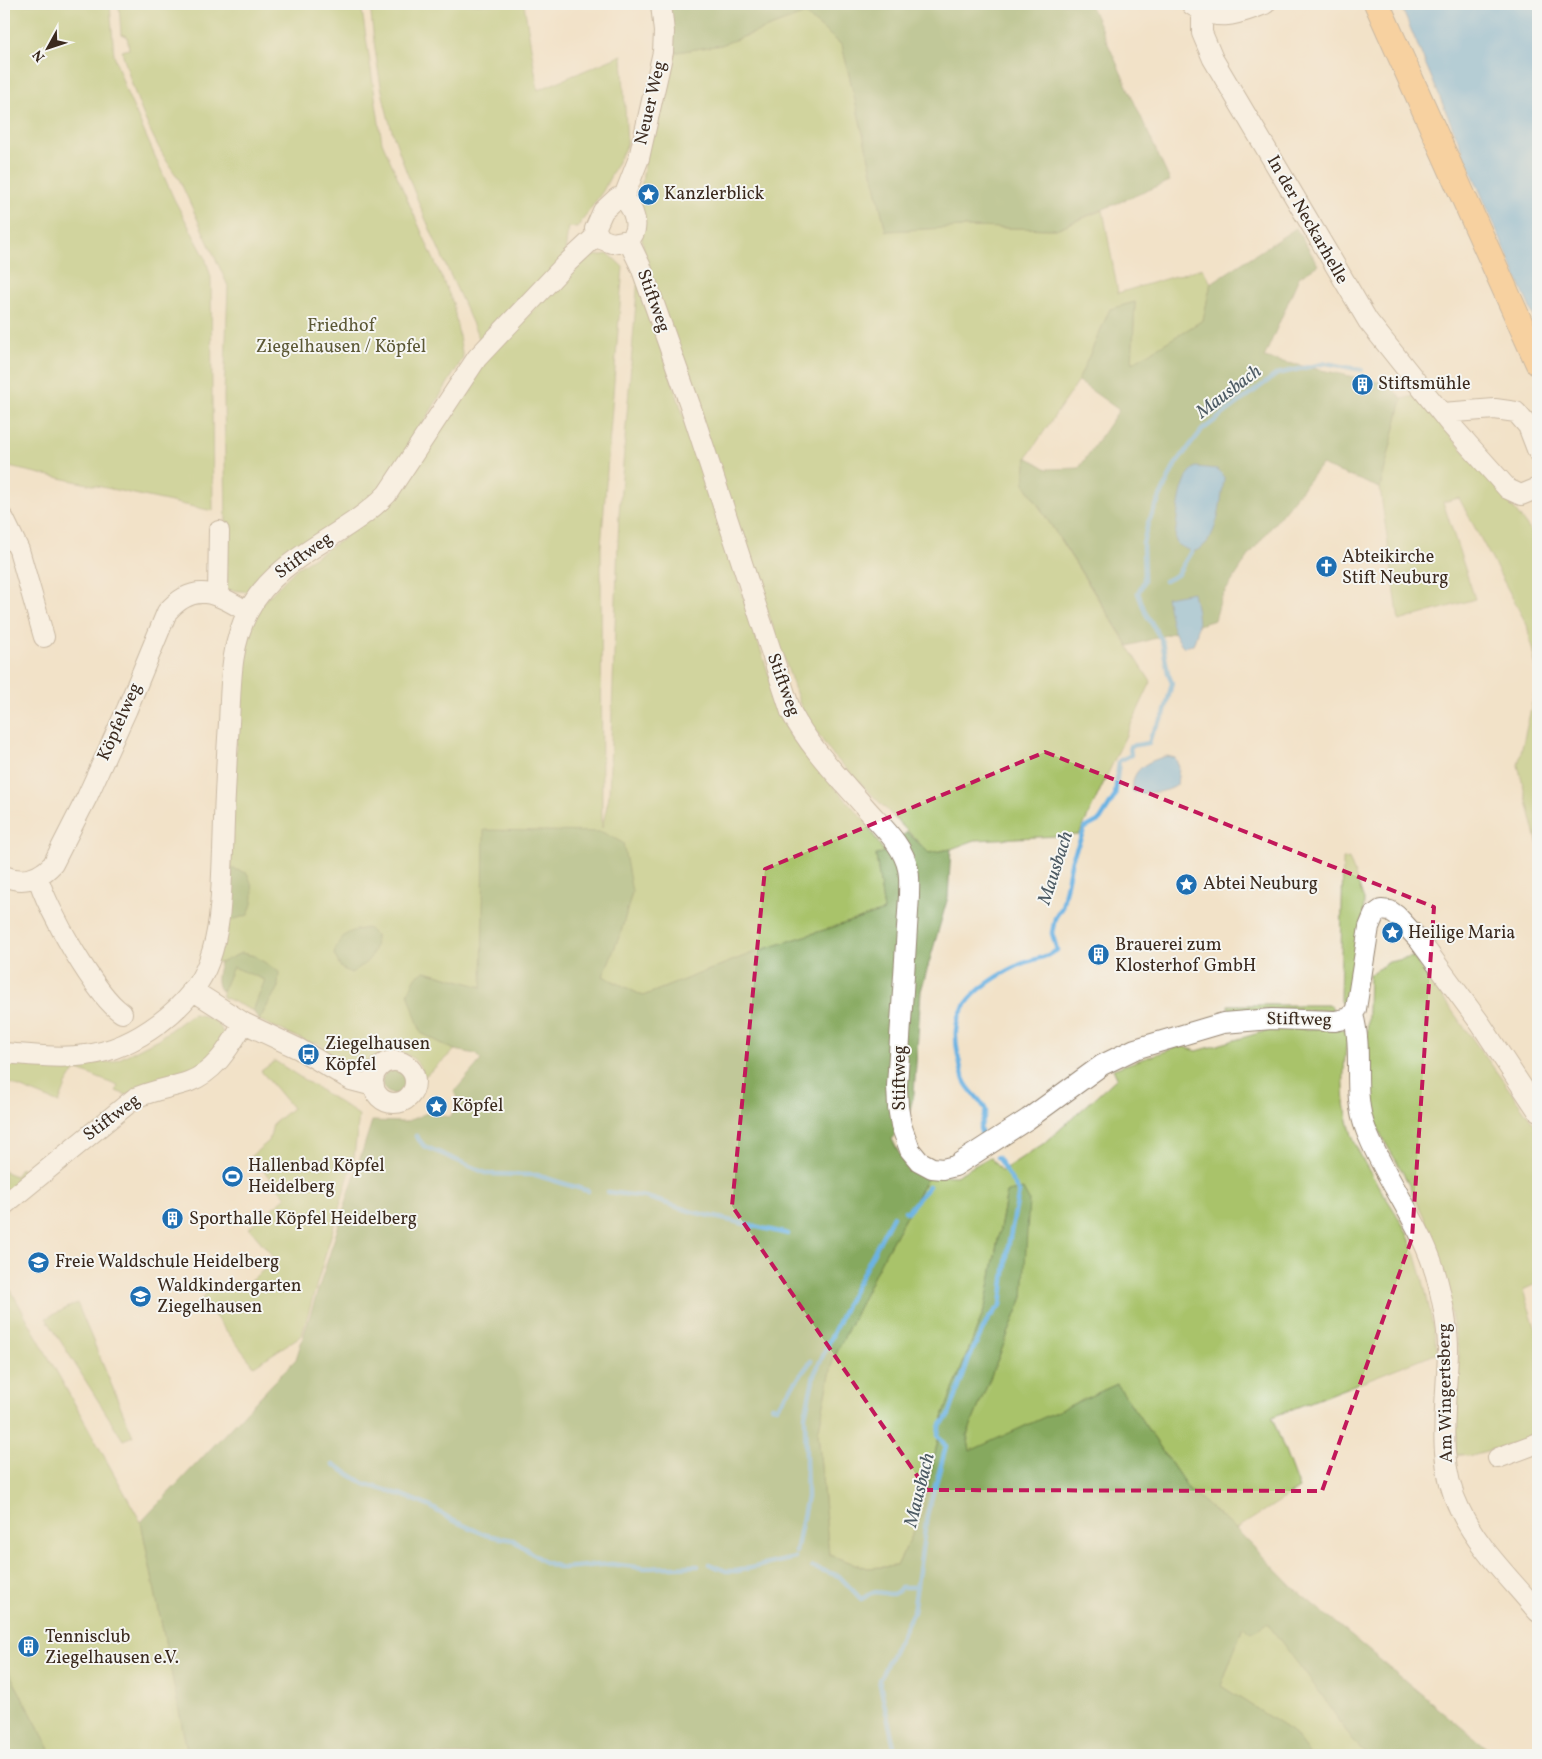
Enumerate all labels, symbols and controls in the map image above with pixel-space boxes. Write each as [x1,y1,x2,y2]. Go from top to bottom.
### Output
north arrow [22,22,72,72]
text: N [29,45,50,65]
street label: Neuer Weg [629,59,673,147]
street label: In der Neckarhelle [1260,151,1354,289]
place icon: Kanzlerblick [636,182,660,206]
place label: Kanzlerblick [664,182,764,207]
street label: Stiftweg [630,266,676,336]
park label: Friedhof Ziegelhausen / Köpfel [256,314,426,360]
water label: Mausbach [1190,359,1267,426]
building icon: Stiftsmühle [1350,372,1374,396]
place label: Stiftsmühle [1378,372,1471,397]
street label: Stiftweg [270,527,338,585]
place label: Abteikirche Stift Neuburg [1342,545,1448,591]
church icon: Abteikirche Stift Neuburg [1314,555,1338,579]
street label: Stiftweg [760,650,806,720]
street label: Köpfelweg [92,679,148,765]
water label: Mausbach [1032,828,1080,909]
place icon: Abtei Neuburg [1175,872,1199,896]
place label: Abtei Neuburg [1203,872,1318,897]
place icon: Heilige Maria [1380,921,1404,945]
place label: Heilige Maria [1408,921,1515,946]
place label: Brauerei zum Klosterhof GmbH [1115,933,1256,979]
building icon: Brauerei zum Klosterhof GmbH [1087,943,1111,967]
street label: Stiftweg [1266,1007,1332,1033]
place label: Ziegelhausen Köpfel [325,1032,430,1078]
bus stop icon: Ziegelhausen Köpfel [297,1042,321,1066]
street label: Stiftweg [888,1045,913,1111]
street label: Stiftweg [78,1088,146,1148]
place icon: Köpfel [424,1094,448,1118]
place label: Köpfel [452,1094,503,1119]
place label: Hallenbad Köpfel Heidelberg [248,1154,385,1200]
sports icon: Hallenbad Köpfel Heidelberg [220,1164,244,1188]
building icon: Sporthalle Köpfel Heidelberg [161,1207,185,1231]
place label: Sporthalle Köpfel Heidelberg [189,1207,417,1232]
school or university icon: Freie Waldschule Heidelberg [27,1250,51,1274]
place label: Freie Waldschule Heidelberg [55,1250,279,1275]
place label: Waldkindergarten Ziegelhausen [157,1274,302,1320]
school or university icon: Waldkindergarten Ziegelhausen [129,1284,153,1308]
street label: Am Wingertsberg [1432,1323,1460,1463]
water label: Mausbach [898,1450,942,1531]
place label: Tennisclub Ziegelhausen e.V. [45,1625,179,1671]
building icon: Tennisclub Ziegelhausen e.V. [17,1635,41,1659]

